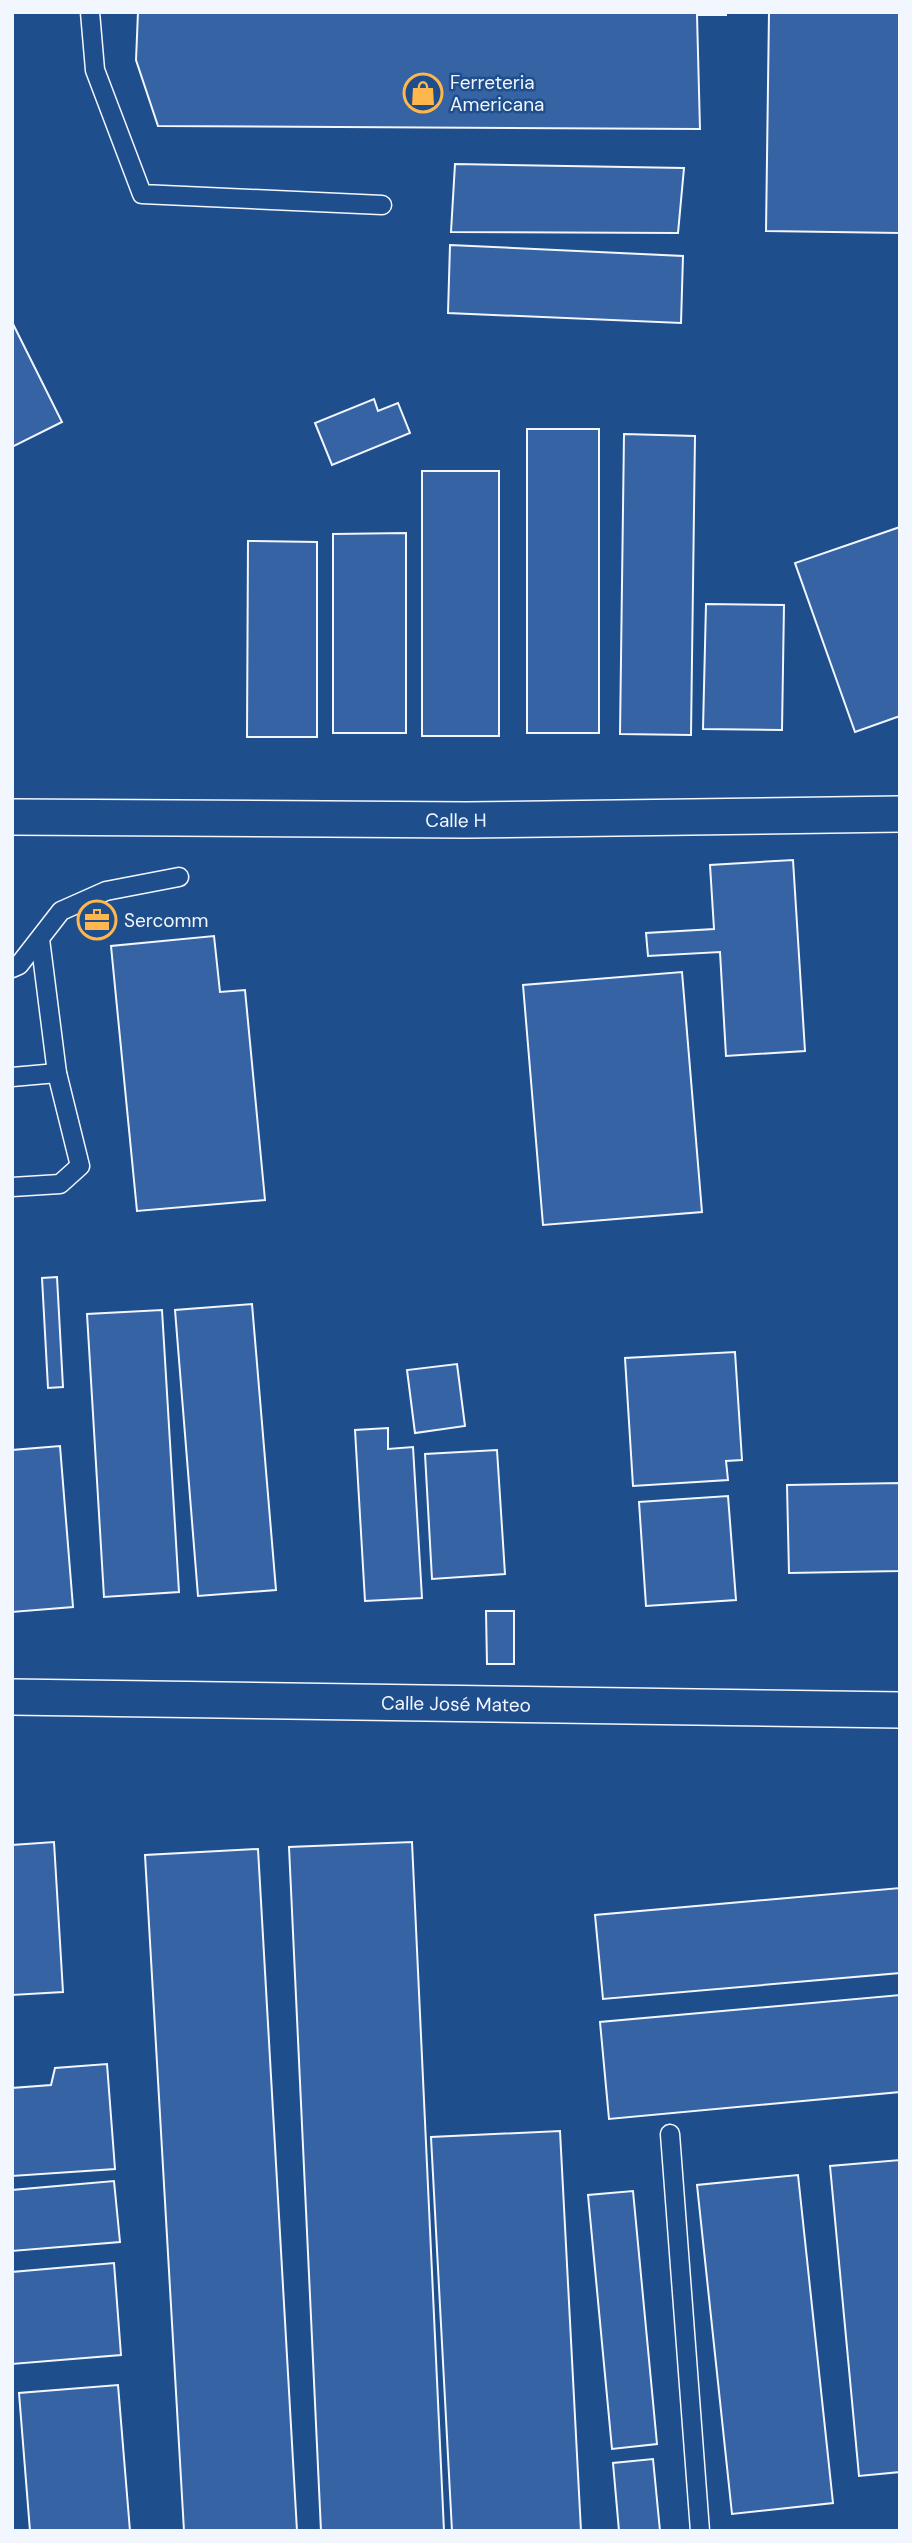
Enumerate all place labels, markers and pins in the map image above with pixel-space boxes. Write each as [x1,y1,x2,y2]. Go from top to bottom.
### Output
place label: Ferreteria Americana [450,70,544,117]
shop icon: Ferreteria Americana [402,72,444,114]
office icon: Sercomm [76,899,118,941]
place label: Sercomm [124,908,208,933]

